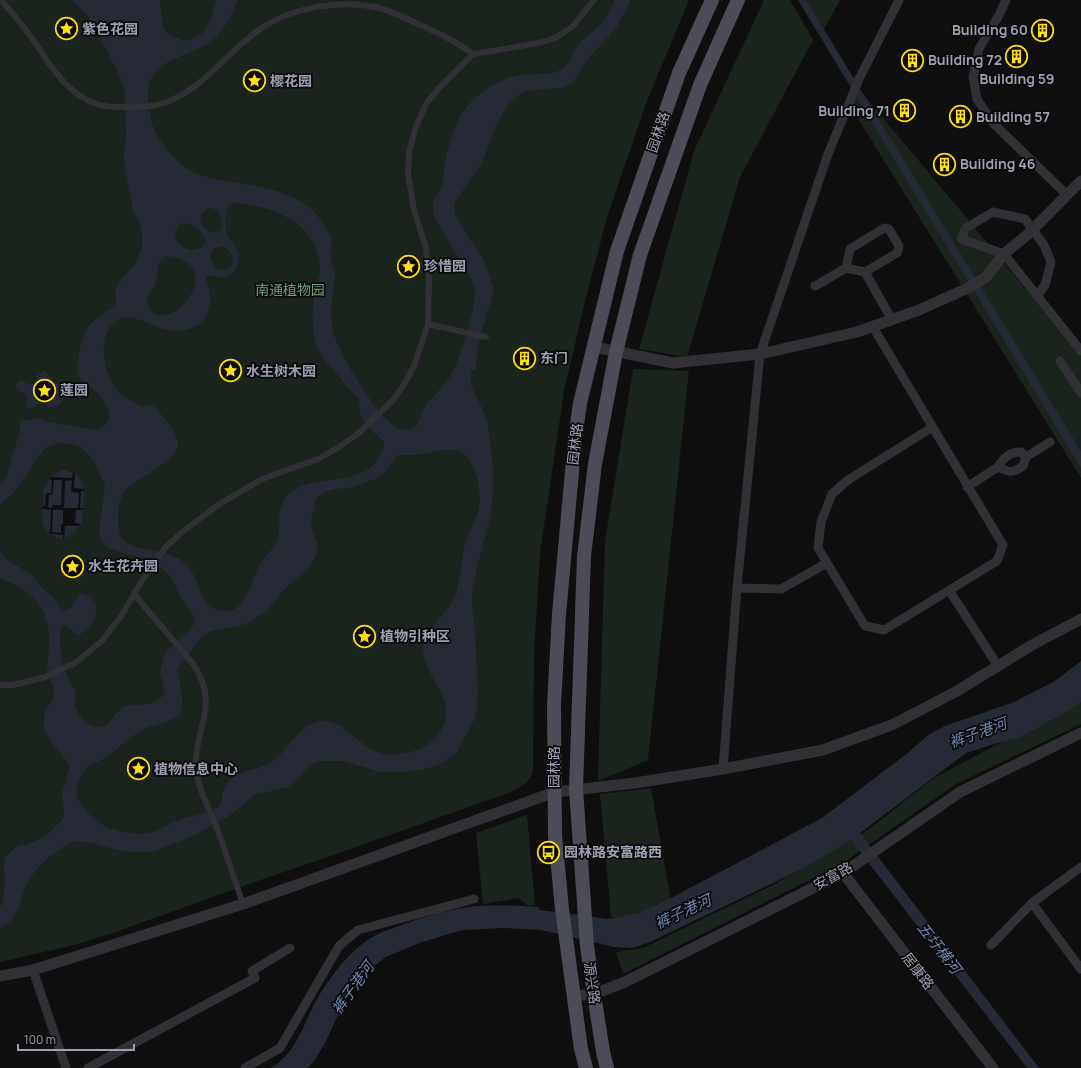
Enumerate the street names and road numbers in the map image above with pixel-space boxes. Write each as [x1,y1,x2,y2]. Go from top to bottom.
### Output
street label: 园林路 [642,109,673,155]
street label: 园林路 [563,422,586,466]
street label: 园林路 [544,746,563,788]
street label: 安富路 [810,857,856,894]
street label: 居康路 [898,948,939,993]
street label: 源兴路 [580,961,605,1005]

